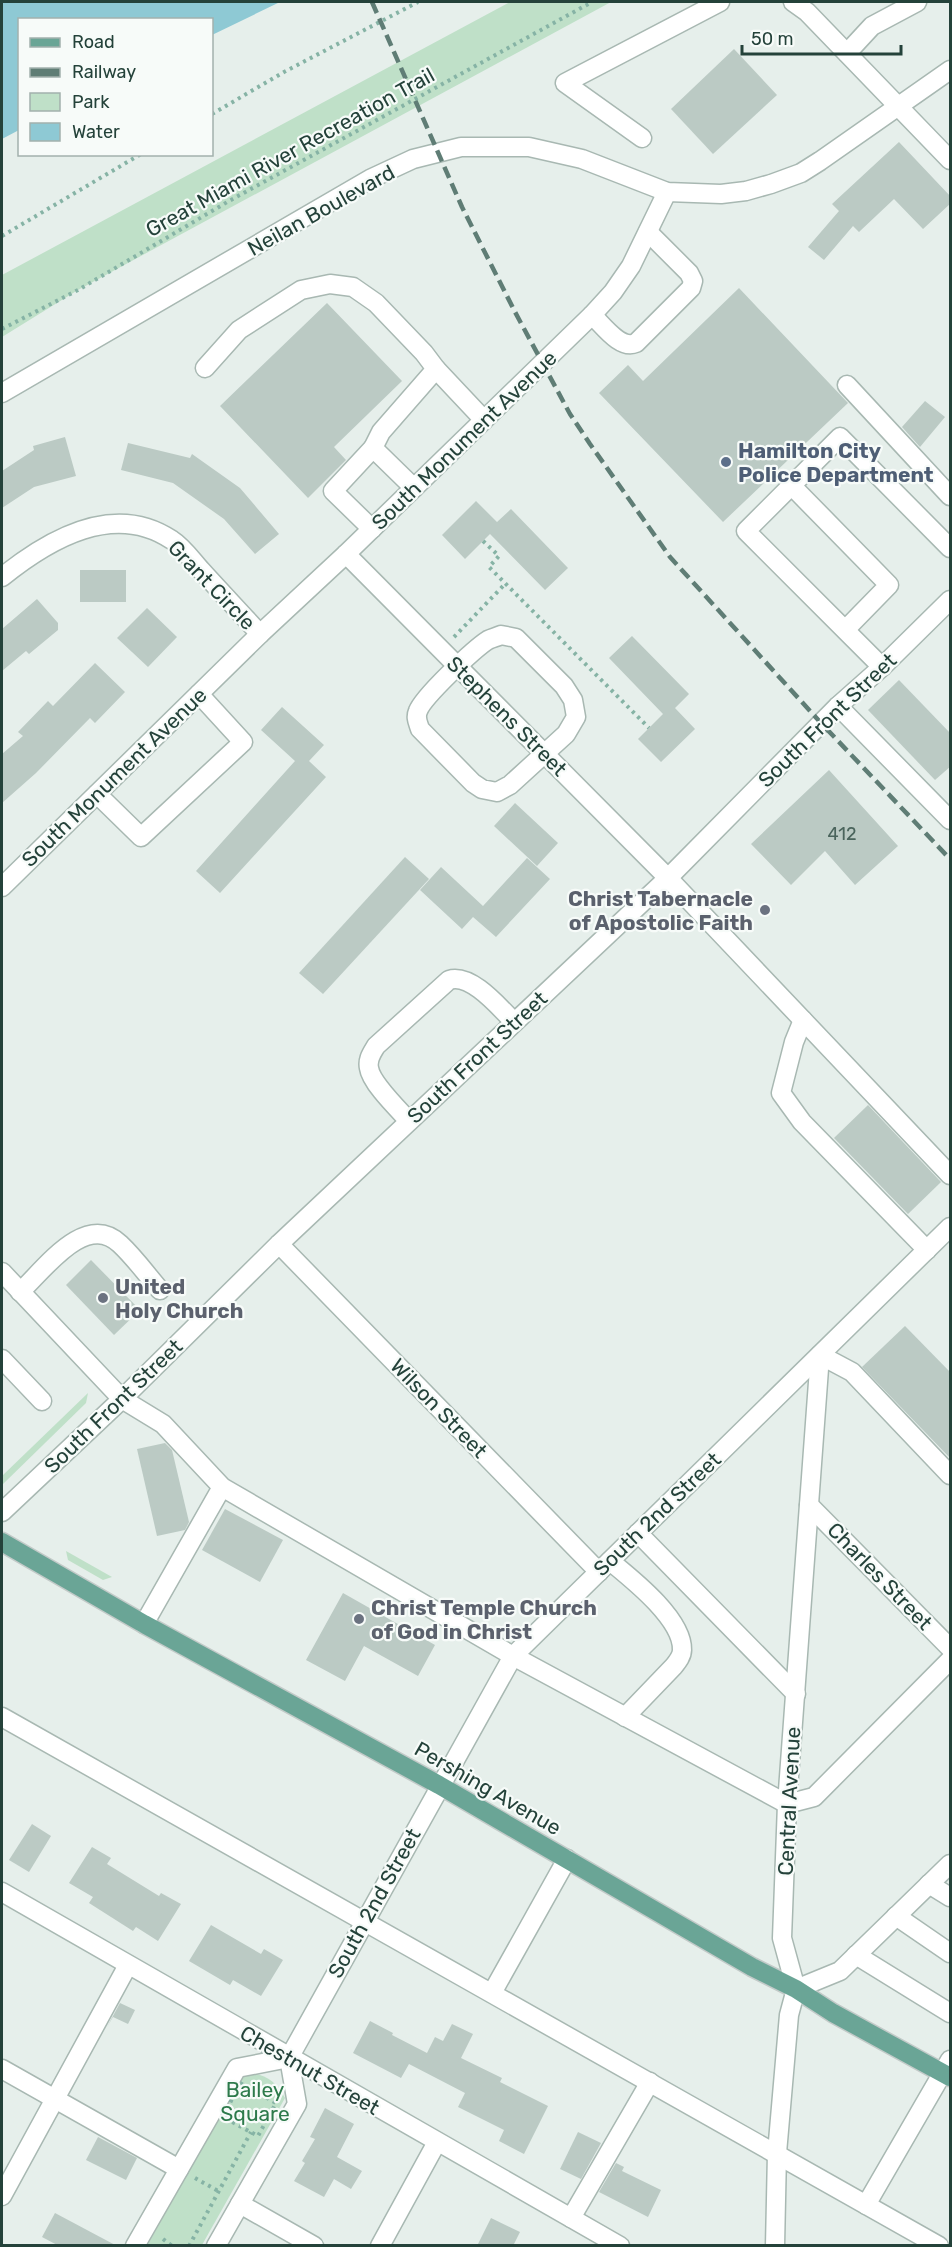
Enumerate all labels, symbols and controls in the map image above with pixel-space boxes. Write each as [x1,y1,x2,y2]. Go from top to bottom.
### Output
legend [18,18,213,156]
scale bar [742,18,901,56]
text: 50 m [751,28,794,50]
text: Road [72,31,115,53]
text: Railway [72,61,136,83]
street label: Great Miami River Recreation Trail [141,62,439,242]
text: Park [72,91,110,113]
text: Water [72,121,120,143]
street label: Neilan Boulevard [243,159,399,261]
street label: South Monument Avenue [366,345,562,535]
place label: Hamilton City Police Department [738,438,934,487]
marker: Hamilton City Police Department [719,455,733,469]
street label: Grant Circle [163,535,261,635]
street label: South Front Street [753,648,901,792]
street label: Stephens Street [442,651,572,781]
street label: South Monument Avenue [16,682,212,872]
house number: 412 [827,823,857,845]
place label: Christ Tabernacle of Apostolic Faith [568,886,753,935]
marker: Christ Tabernacle of Apostolic Faith [758,903,772,917]
street label: South Front Street [402,986,552,1128]
place label: United Holy Church [115,1274,243,1323]
marker: United Holy Church [96,1291,110,1305]
street label: South Front Street [39,1334,187,1478]
street label: Wilson Street [385,1353,493,1463]
street label: South 2nd Street [588,1447,726,1581]
street label: Charles Street [822,1517,938,1635]
place label: Christ Temple Church of God in Christ [371,1595,597,1644]
marker: Christ Temple Church of God in Christ [352,1612,366,1626]
street label: Central Avenue [773,1726,805,1876]
street label: Pershing Avenue [410,1736,566,1840]
street label: South 2nd Street [323,1824,425,1982]
street label: Chestnut Street [236,2020,384,2120]
park label: Bailey Square [220,2077,290,2126]

